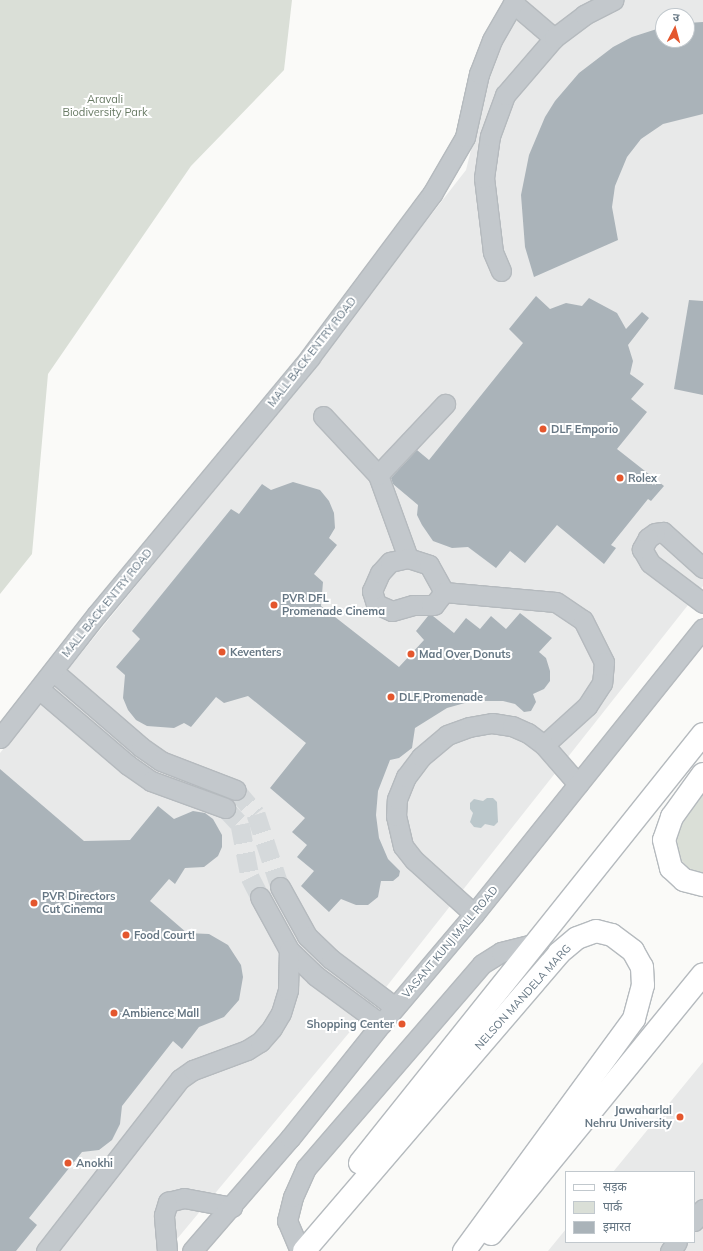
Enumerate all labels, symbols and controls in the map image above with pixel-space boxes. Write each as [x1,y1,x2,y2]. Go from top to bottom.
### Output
north arrow [655,8,695,48]
text: उ [672,10,680,24]
park label: Aravali Biodiversity Park [62,93,148,119]
street label: MALL BACK ENTRY ROAD [265,294,359,410]
place label: DLF Emporio [551,422,618,436]
marker: DLF Emporio [538,424,548,434]
place label: Rolex [628,471,657,485]
marker: Rolex [615,473,625,483]
street label: MALL BACK ENTRY ROAD [59,546,155,660]
place label: PVR DFL Promenade Cinema [282,592,385,618]
marker: PVR DFL Promenade Cinema [269,600,279,610]
place label: Keventers [230,645,282,659]
marker: Keventers [217,647,227,657]
place label: Mad Over Donuts [419,647,511,661]
marker: Mad Over Donuts [406,649,416,659]
place label: DLF Promenade [399,690,483,704]
marker: DLF Promenade [386,692,396,702]
street label: VASANT KUNJ MALL ROAD [399,883,501,1001]
place label: PVR Directors Cut Cinema [42,890,115,916]
marker: PVR Directors Cut Cinema [29,898,39,908]
place label: Food Court! [134,928,195,942]
marker: Food Court! [121,930,131,940]
street label: NELSON MANDELA MARG [472,942,574,1052]
place label: Ambience Mall [122,1006,199,1020]
marker: Ambience Mall [109,1008,119,1018]
place label: Shopping Center [306,1017,394,1031]
marker: Shopping Center [397,1019,407,1029]
place label: Jawaharlal Nehru University [585,1104,672,1130]
marker: Jawaharlal Nehru University [675,1112,685,1122]
place label: Anokhi [76,1156,113,1170]
marker: Anokhi [63,1158,73,1168]
legend [565,1171,695,1243]
text: सड़क [603,1179,627,1194]
text: पार्क [603,1199,622,1214]
text: इमारत [603,1219,631,1234]

